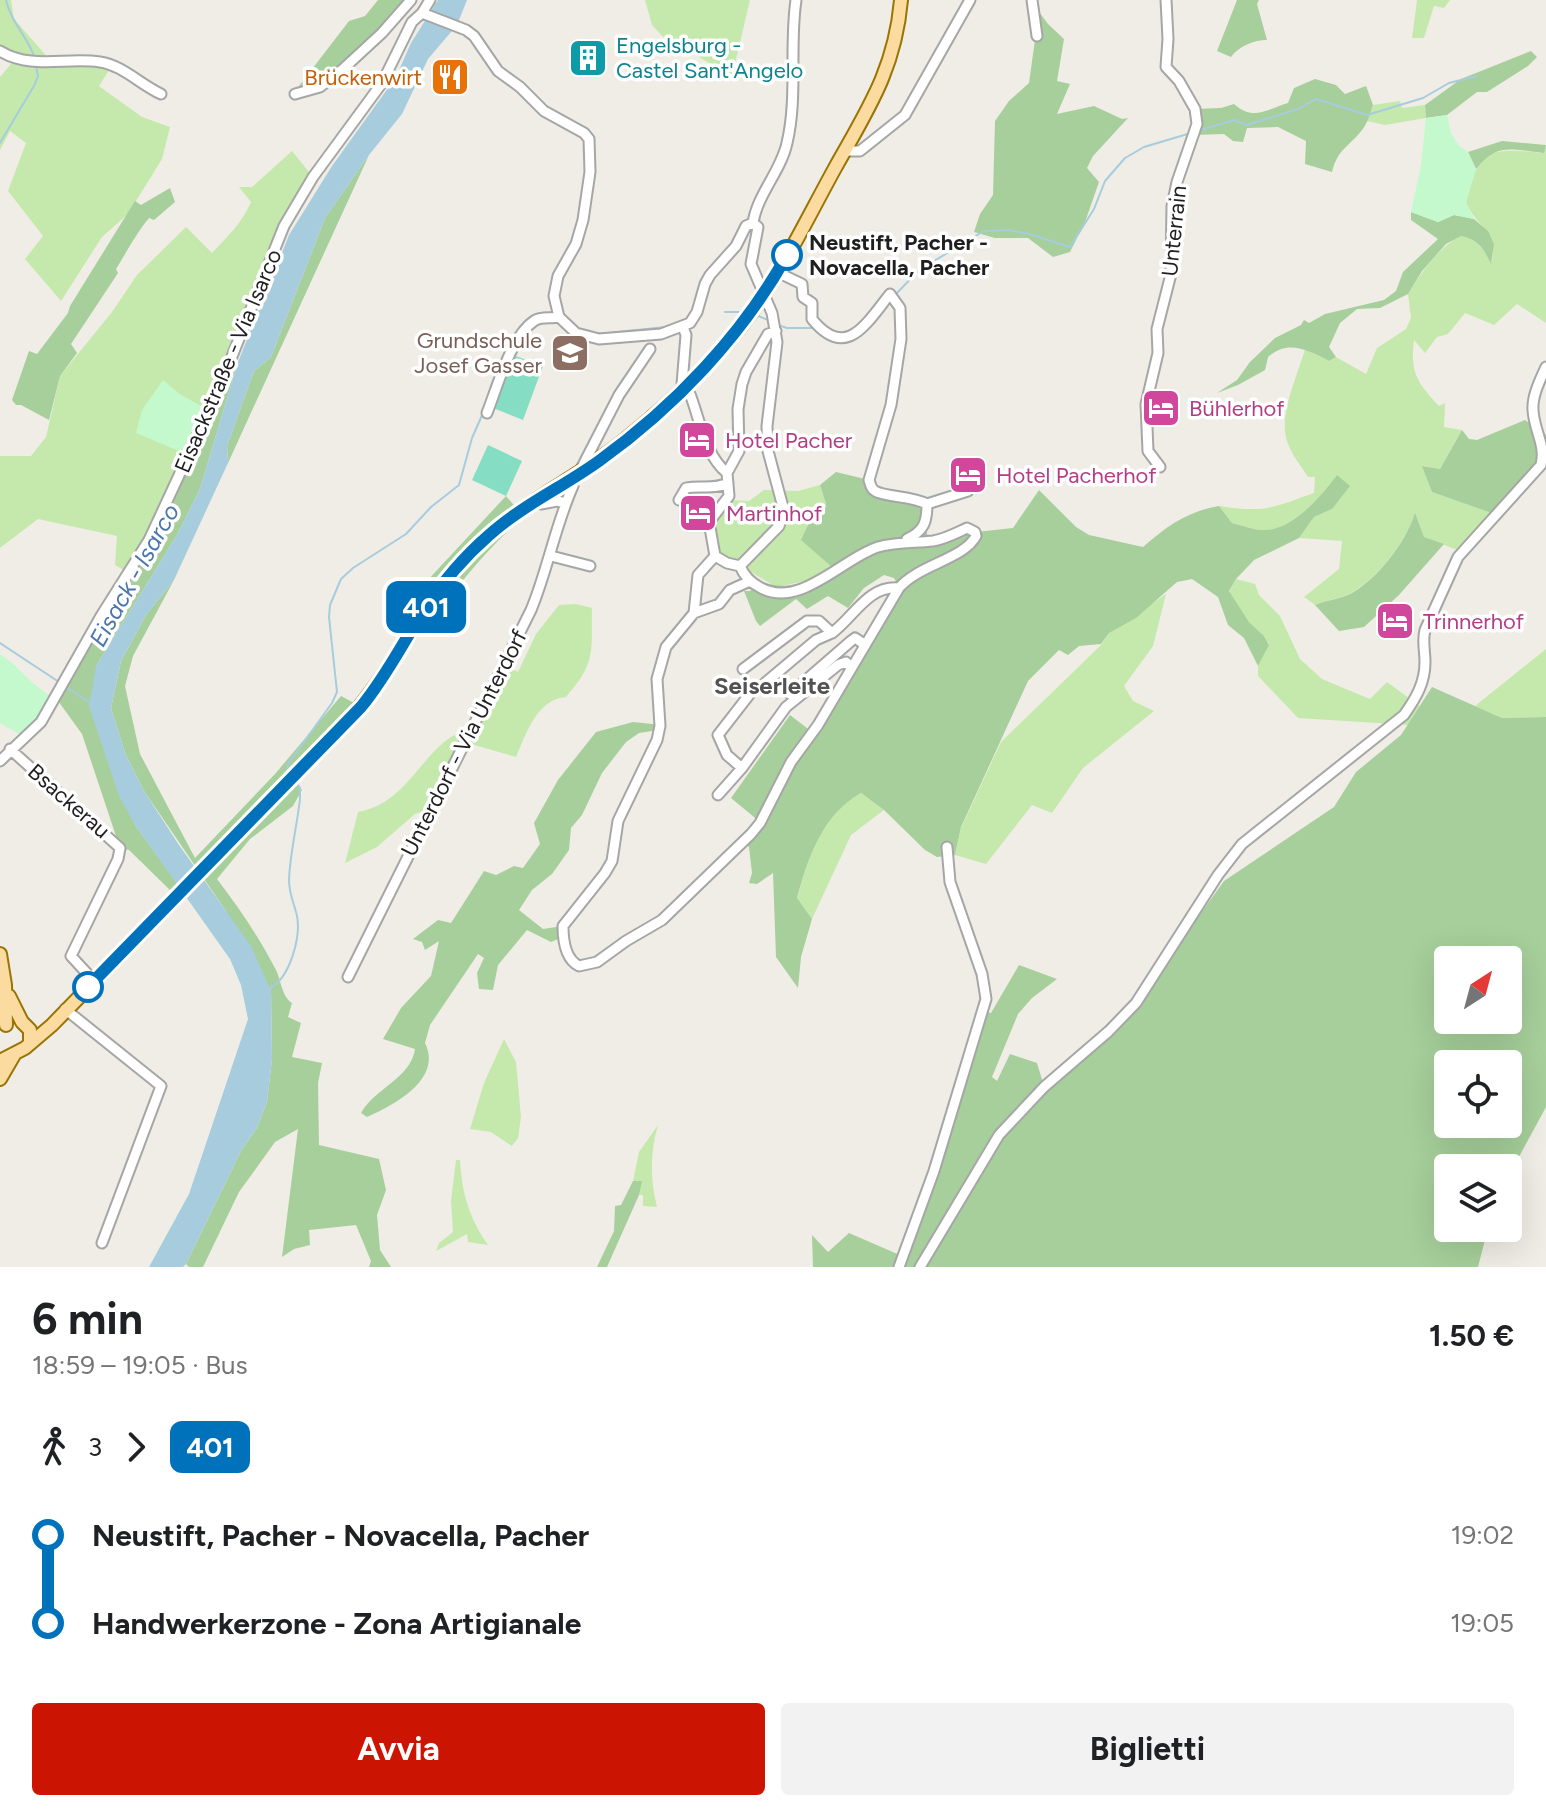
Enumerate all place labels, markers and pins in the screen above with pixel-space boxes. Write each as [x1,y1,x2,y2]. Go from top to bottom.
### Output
place label: Engelsburg - Castel Sant'Angelo [616,32,803,84]
building icon: Engelsburg - Castel Sant'Angelo [567,37,609,79]
restaurant icon: Brückenwirt [429,56,471,98]
place label: Brückenwirt [304,64,422,91]
place label: Neustift, Pacher - Novacella, Pacher [809,229,990,281]
marker: Neustift, Pacher - Novacella, Pacher [772,240,802,270]
place label: Grundschule Josef Gasser [414,327,543,379]
school or university icon: Grundschule Josef Gasser [549,332,591,374]
hotel icon: Bühlerhof [1140,387,1182,429]
place label: Bühlerhof [1189,395,1285,422]
hotel icon: Hotel Pacher [676,419,718,461]
place label: Hotel Pacher [725,427,853,454]
hotel icon: Hotel Pacherhof [947,454,989,496]
place label: Hotel Pacherhof [996,462,1157,489]
hotel icon: Martinhof [677,492,719,534]
place label: Martinhof [726,500,823,527]
hotel icon: Trinnerhof [1374,600,1416,642]
place label: Trinnerhof [1423,608,1525,635]
unlabelled marker [73,972,103,1002]

